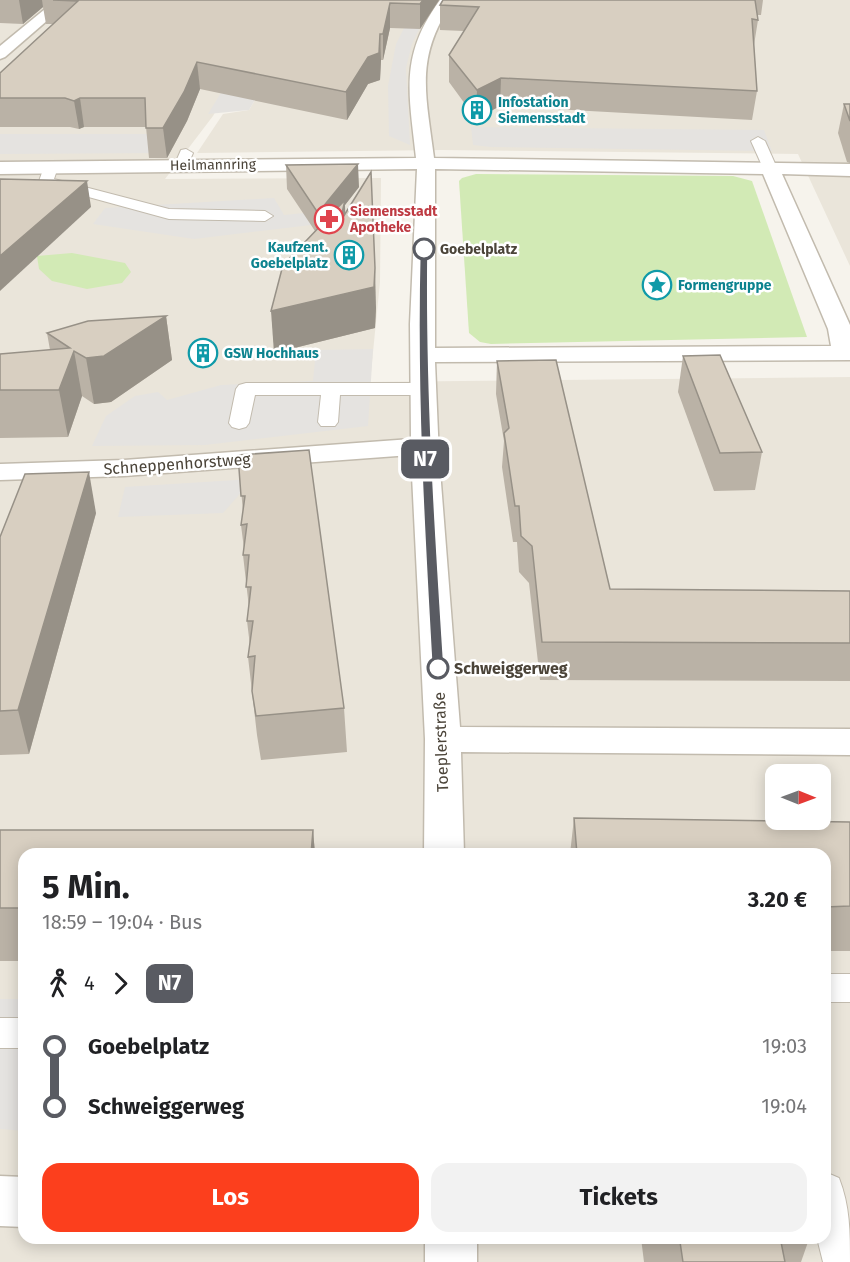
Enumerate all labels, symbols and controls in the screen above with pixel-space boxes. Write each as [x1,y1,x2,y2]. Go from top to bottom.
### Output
building icon: Infostation Siemensstadt [461,94,493,126]
place label: Infostation Siemensstadt [498,94,586,127]
street label: Heilmannring [170,156,257,174]
pharmacy icon: Siemensstadt Apotheke [313,203,345,235]
place label: Siemensstadt Apotheke [349,203,438,236]
marker: Goebelplatz [413,238,435,260]
place label: Kaufzent. Goebelplatz [251,239,329,272]
building icon: Kaufzent. Goebelplatz [333,239,365,271]
place label: Goebelplatz [440,241,518,258]
place icon: Formengruppe [641,269,673,301]
place label: Formengruppe [678,277,772,294]
building icon: GSW Hochhaus [187,337,219,369]
place label: GSW Hochhaus [224,345,319,362]
line badge: N7 [398,440,452,478]
text: N7 [413,446,437,472]
street label: Schneppenhorstweg [103,449,252,479]
marker: Schweiggerweg [427,657,449,679]
place label: Schweiggerweg [454,659,568,678]
street label: Toeplerstraße [430,692,452,792]
north arrow [765,764,831,830]
map controls [765,764,831,830]
text: 5 Min. [42,867,130,907]
text: 3.20 € [748,886,807,913]
text: 18:59 – 19:04 · Bus [42,910,202,934]
icon: walk [42,967,75,1000]
icon: forward [104,967,137,1000]
text: N7 [158,970,181,996]
text: 4 [84,971,95,995]
text: Goebelplatz [88,1033,209,1060]
text: 19:03 [762,1034,807,1058]
text: Schweiggerweg [88,1093,244,1120]
text: 19:04 [761,1094,807,1118]
button: Los [42,1163,419,1232]
button: Tickets [431,1163,807,1232]

